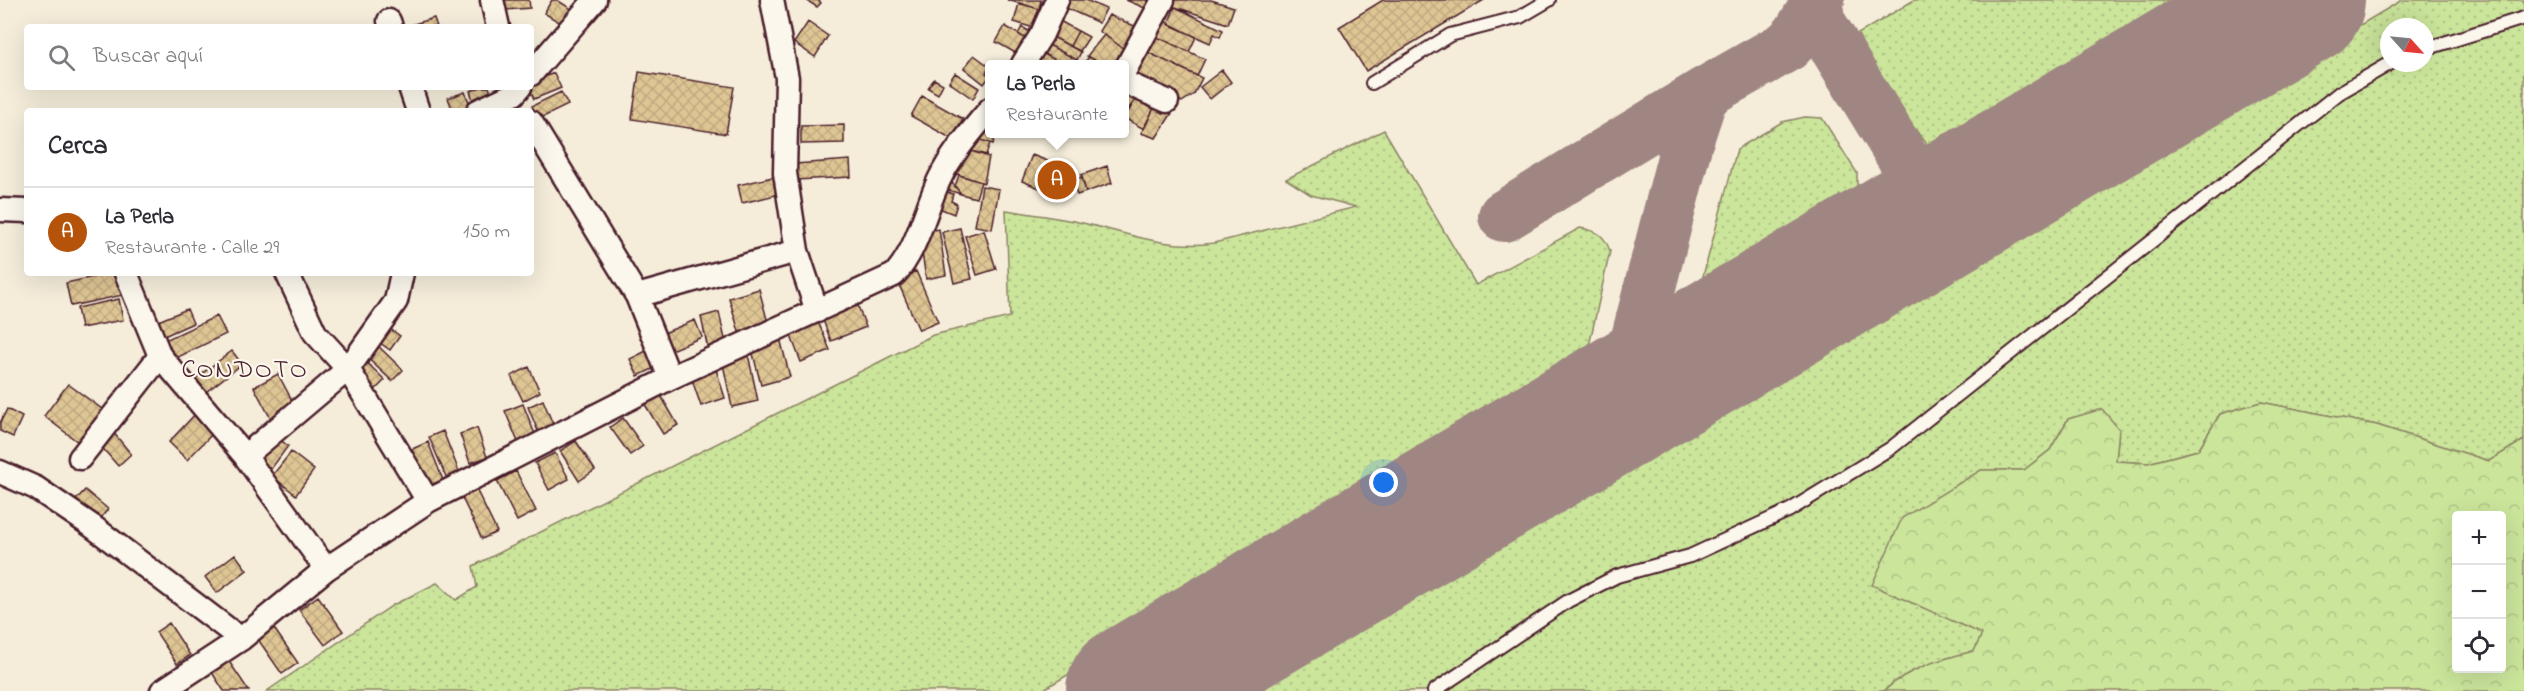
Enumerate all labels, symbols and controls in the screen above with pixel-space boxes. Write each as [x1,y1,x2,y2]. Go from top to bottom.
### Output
north arrow [2380,18,2434,72]
search box [24,24,534,90]
icon: search [45,41,78,74]
text: Buscar aquí [93,41,203,73]
popup [985,60,1129,138]
text: La Perla [1006,69,1075,101]
text: Restaurante [1006,101,1108,130]
text: Cerca [48,128,108,166]
pin: A [1038,158,1076,202]
text: La Perla [105,202,174,234]
text: A [61,218,74,247]
text: 150 m [463,218,510,247]
text: Restaurante · Calle 29 [105,234,279,263]
district label: CONDOTO [182,352,308,390]
your location [1369,468,1398,497]
map controls [2452,511,2506,673]
button: + [2452,511,2506,565]
button: − [2452,565,2506,619]
button: locate [2452,619,2506,673]

